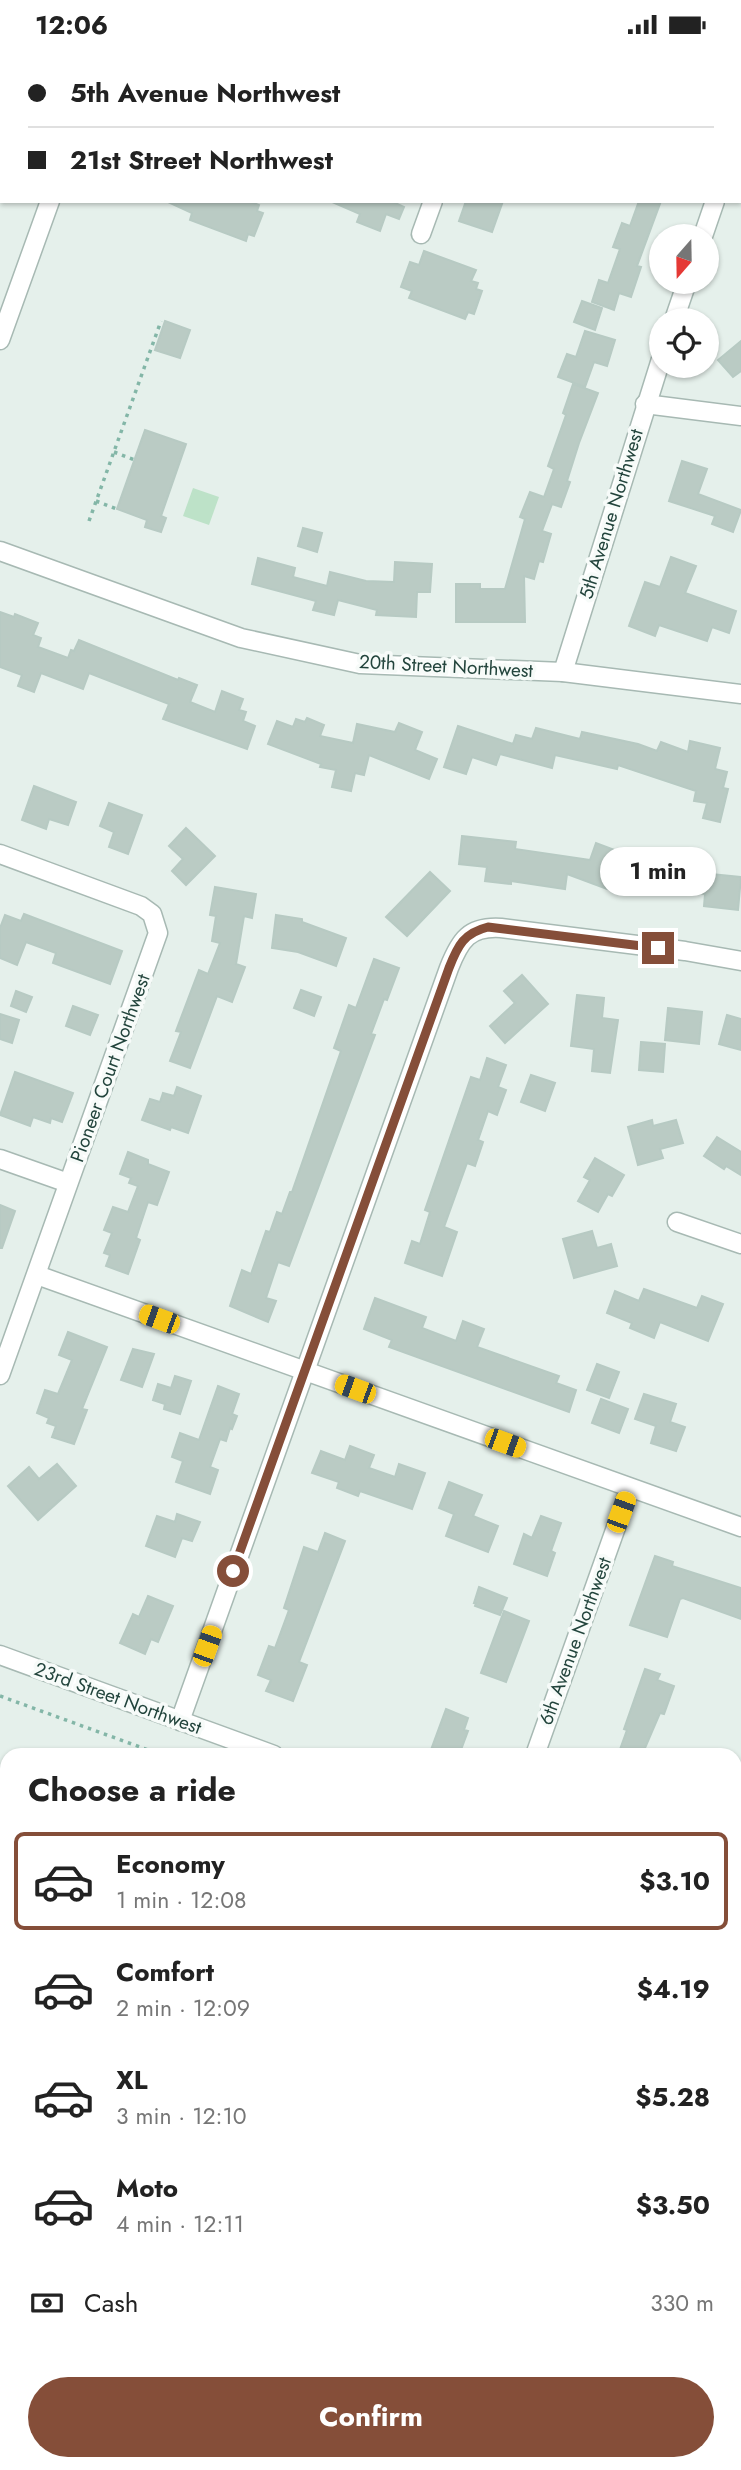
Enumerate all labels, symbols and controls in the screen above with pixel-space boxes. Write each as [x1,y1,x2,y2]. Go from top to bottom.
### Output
text: 12:06 [35,6,108,44]
text: 5th Avenue Northwest [70,74,340,112]
text: 21st Street Northwest [70,141,333,179]
north arrow [649,224,719,294]
map controls [649,224,719,378]
button: locate [649,308,719,378]
street label: 5th Avenue Northwest [572,425,650,602]
street label: 20th Street Northwest [358,648,534,684]
callout: 1 min [600,846,716,895]
text: 1 min [629,854,687,888]
route end [642,932,674,964]
street label: Pioneer Court Northwest [63,970,157,1166]
car [136,1302,183,1336]
car [332,1372,379,1406]
car [482,1426,529,1460]
car [604,1489,639,1535]
street label: 6th Avenue Northwest [532,1553,618,1729]
route start [217,1555,249,1587]
car [190,1623,225,1669]
street label: 23rd Street Northwest [31,1655,206,1741]
text: Choose a ride [28,1767,236,1813]
text: Economy [116,1845,225,1883]
icon: car [32,1850,95,1913]
text: $3.10 [639,1862,710,1900]
text: 1 min · 12:08 [116,1883,247,1917]
text: Comfort [116,1953,214,1991]
icon: car [32,1958,95,2021]
text: $4.19 [637,1970,710,2008]
text: 2 min · 12:09 [116,1991,250,2025]
text: XL [116,2061,148,2099]
icon: car [32,2066,95,2129]
text: $5.28 [635,2078,710,2116]
text: 3 min · 12:10 [116,2099,247,2133]
text: Moto [116,2169,178,2207]
icon: car [32,2174,95,2237]
text: $3.50 [636,2186,710,2224]
text: 4 min · 12:11 [116,2207,244,2241]
icon: cash [28,2284,66,2322]
text: Cash [84,2284,138,2322]
text: 330 m [650,2286,714,2320]
button: Confirm [28,2377,714,2457]

